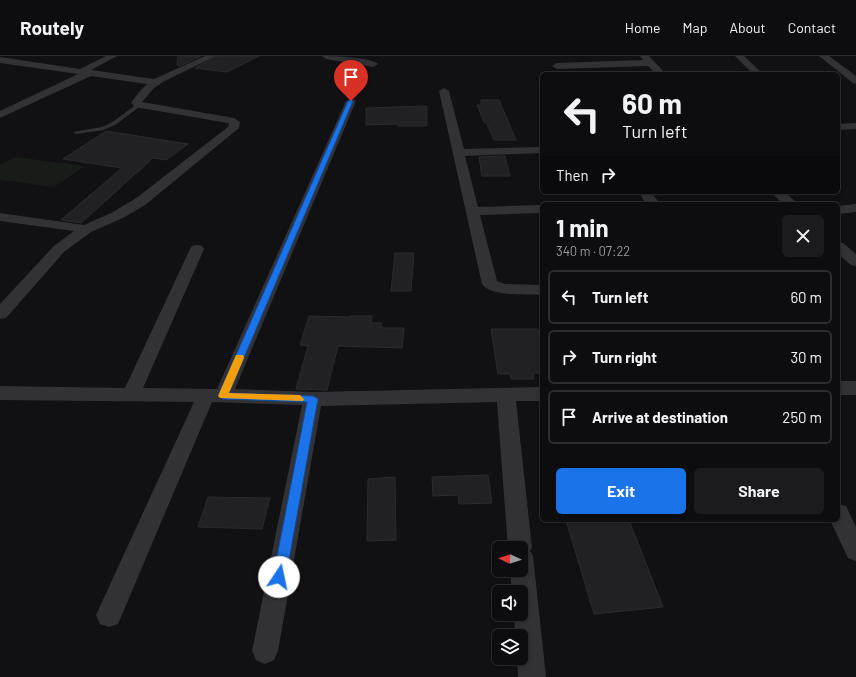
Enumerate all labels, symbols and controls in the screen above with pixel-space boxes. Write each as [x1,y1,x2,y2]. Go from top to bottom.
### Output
text: Routely [20,16,84,39]
text: Home [625,19,661,36]
text: Map [683,19,707,36]
text: About [729,19,766,36]
text: Contact [788,19,836,36]
pin [334,60,368,101]
icon: arrive [340,66,362,88]
text: 60 m [622,86,682,120]
icon: left [556,88,608,140]
text: Turn left [622,120,688,142]
icon: right [597,164,619,186]
text: Then [556,166,589,184]
text: 1 min [556,213,609,242]
button: close [782,215,824,257]
text: 340 m · 07:22 [556,243,630,259]
icon: left [558,286,580,308]
text: Turn left [592,288,648,306]
text: 60 m [790,288,822,306]
icon: right [558,346,580,368]
text: Turn right [592,348,657,366]
text: 30 m [790,348,822,366]
icon: arrive [558,406,580,428]
text: Arrive at destination [592,408,728,426]
text: 250 m [782,408,822,426]
button: Exit [556,468,686,514]
button: Share [694,468,824,514]
north arrow [492,541,528,577]
map controls [492,541,528,665]
position arrow [258,556,300,598]
button: sound [492,585,528,621]
button: layers [492,629,528,665]

